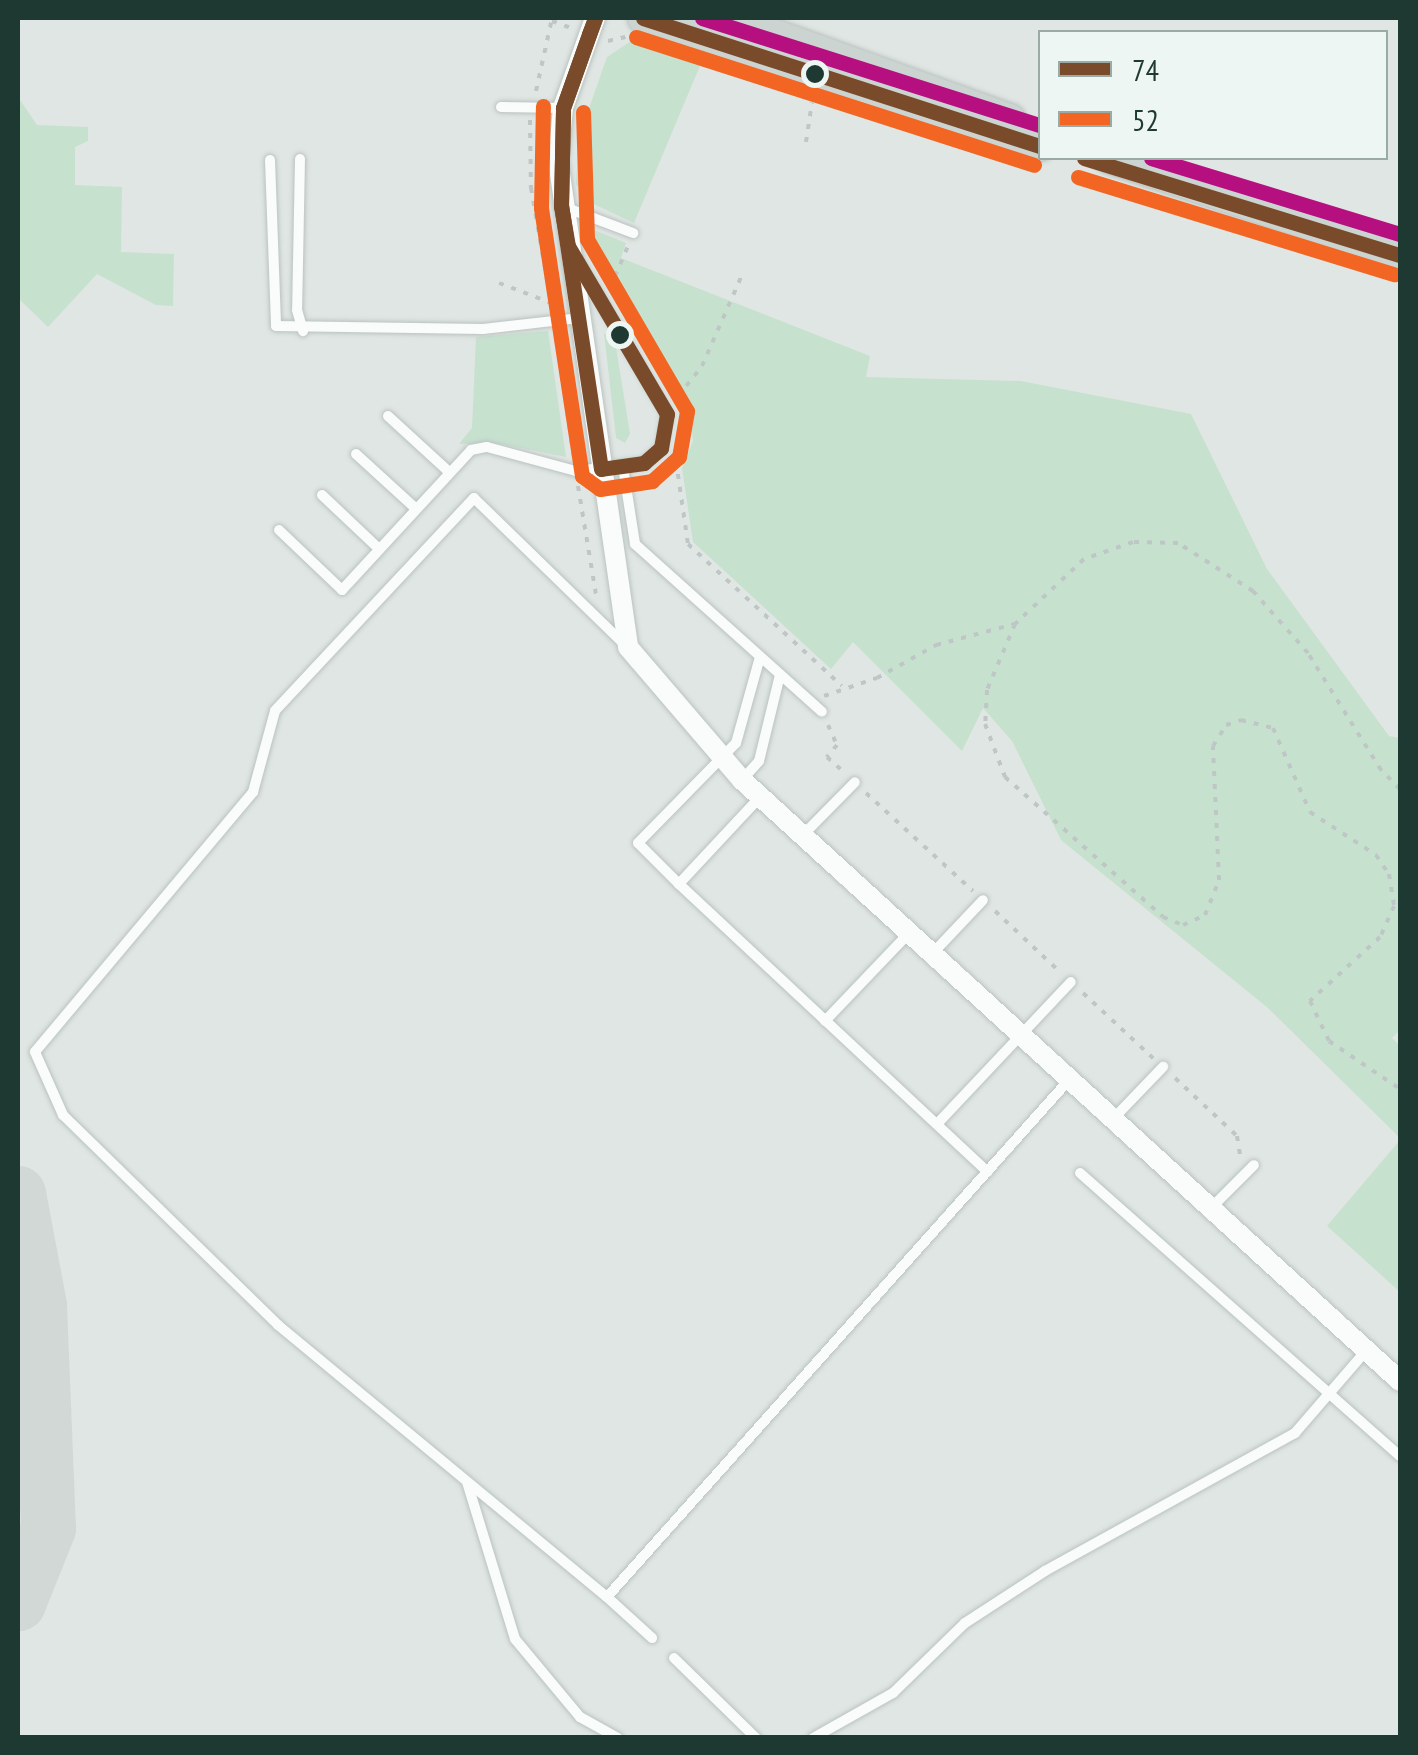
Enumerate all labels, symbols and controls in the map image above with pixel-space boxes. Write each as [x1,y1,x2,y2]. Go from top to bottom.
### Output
legend [1038,30,1388,160]
text: 74 [1132,50,1159,89]
unlabelled marker [805,64,825,84]
text: 52 [1132,100,1159,139]
unlabelled marker [610,325,630,345]

